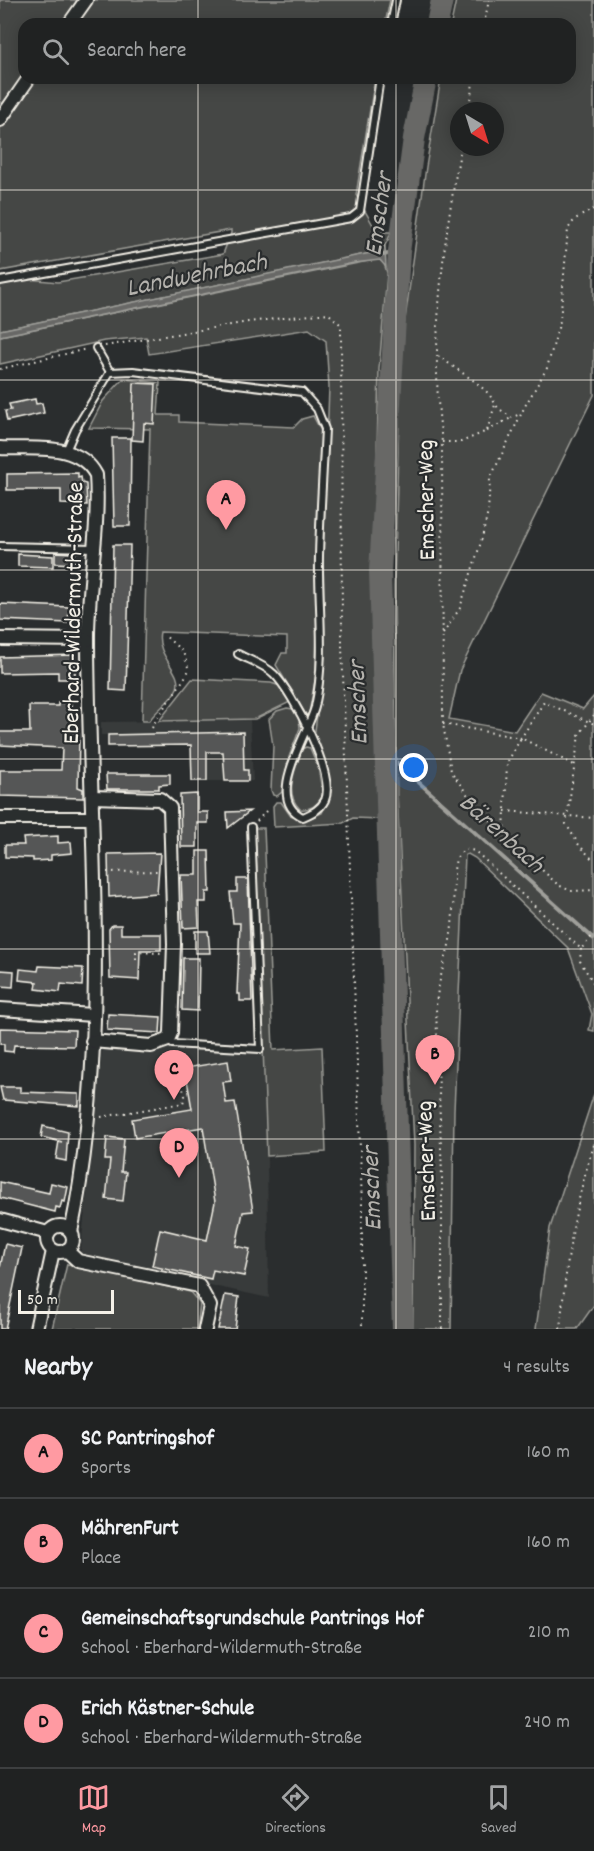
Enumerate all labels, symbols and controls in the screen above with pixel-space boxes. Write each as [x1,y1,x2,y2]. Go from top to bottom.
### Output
search box [18,18,576,84]
icon: search [39,35,72,68]
text: Search here [87,36,186,67]
north arrow [450,102,504,156]
water label: Emscher [356,167,405,259]
water label: Landwehrbach [123,244,271,308]
street label: Emscher-Weg [410,439,446,561]
pin: A [206,480,246,530]
street label: Eberhard-Wildermuth-Straße [56,482,94,745]
water label: Emscher [339,657,379,746]
your location [399,753,428,782]
water label: Bärenbach [450,786,553,884]
pin: B [416,1036,454,1085]
pin: C [154,1050,194,1100]
street label: Emscher-Weg [409,1100,447,1222]
pin: D [160,1128,198,1178]
water label: Emscher [353,1143,393,1232]
scale bar [18,1287,114,1314]
text: 50 m [27,1289,58,1312]
text: Nearby [24,1350,92,1387]
text: 4 results [503,1354,570,1382]
text: SC Pantringshof [81,1424,214,1455]
text: A [38,1439,49,1467]
text: 160 m [527,1439,570,1467]
text: Sports [81,1455,131,1483]
text: MährenFurt [81,1514,179,1545]
text: B [39,1529,48,1557]
text: 160 m [527,1529,570,1557]
text: Place [81,1545,121,1573]
text: Gemeinschaftsgrundschule Pantrings Hof [81,1604,423,1635]
text: C [39,1619,48,1647]
text: 210 m [528,1619,570,1647]
text: School · Eberhard-Wildermuth-Straße [81,1635,362,1663]
text: Erich Kästner-Schule [81,1694,254,1725]
text: D [38,1709,49,1737]
text: 240 m [524,1709,570,1737]
text: School · Eberhard-Wildermuth-Straße [81,1725,362,1753]
tab: Map [77,1781,110,1840]
tab: Directions [265,1781,326,1840]
tab: Saved [481,1781,517,1840]

